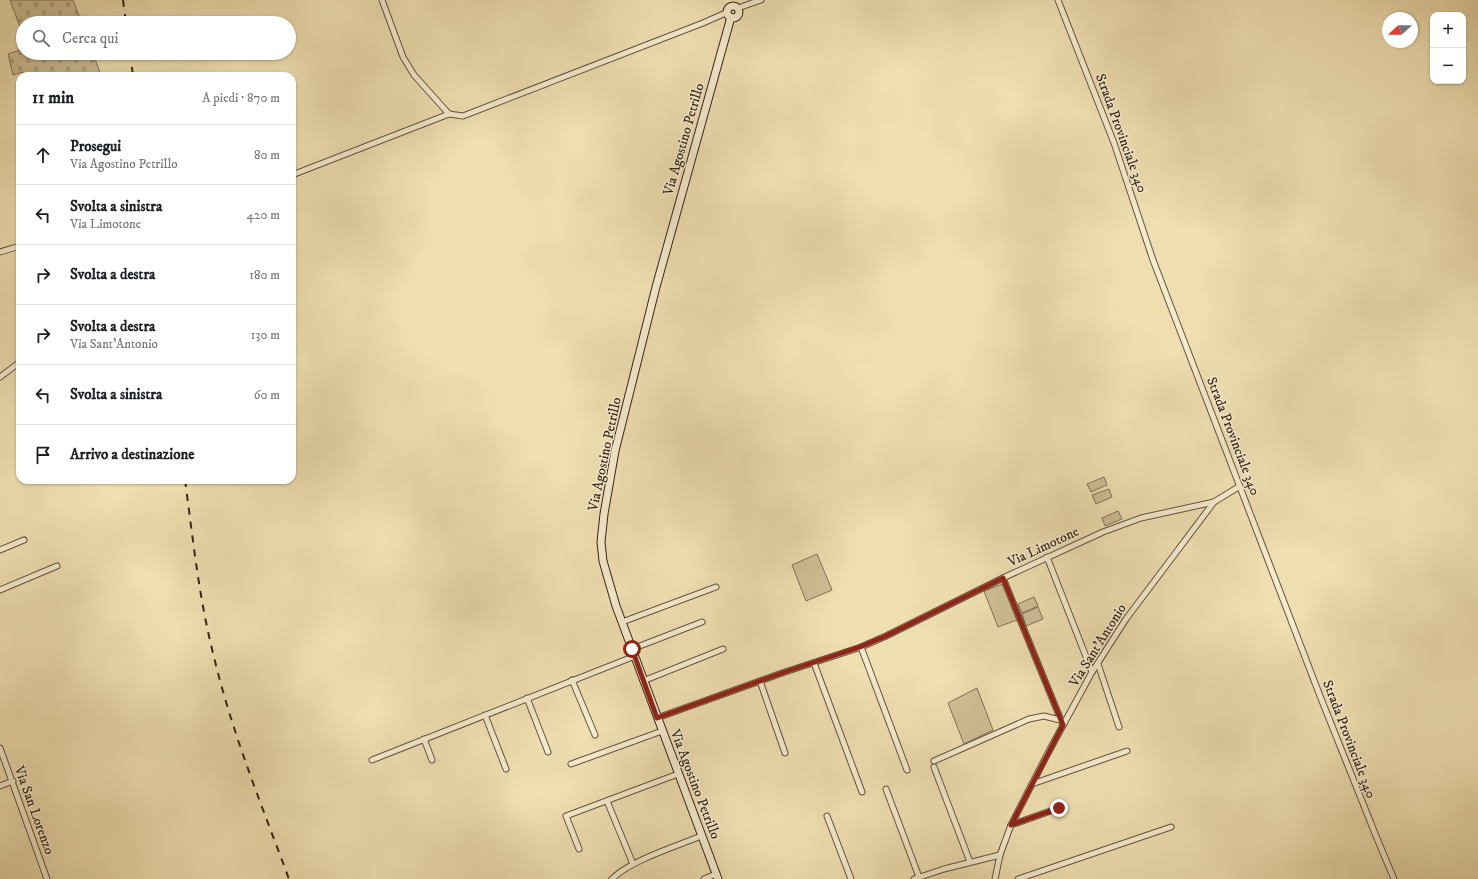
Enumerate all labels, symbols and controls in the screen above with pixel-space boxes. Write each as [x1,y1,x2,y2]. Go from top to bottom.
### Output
north arrow [1382,12,1418,48]
map controls [1430,12,1466,84]
button: + [1430,12,1466,48]
search box [16,16,296,60]
icon: search [30,27,52,49]
text: Cerca qui [62,29,118,48]
button: − [1430,48,1466,84]
street label: Strada Provinciale 340 [1091,71,1151,195]
street label: Via Agostino Petrillo [659,81,709,198]
text: 11 min [32,87,74,109]
text: A piedi · 870 m [202,90,280,106]
text: Prosegui [70,137,121,156]
icon: ahead [32,144,54,166]
text: 80 m [254,147,280,163]
text: Via Agostino Petrillo [70,156,178,172]
text: Svolta a sinistra [70,197,162,216]
icon: left [32,204,54,226]
text: 420 m [247,207,280,223]
text: Via Limotone [70,216,141,232]
icon: right [32,264,54,286]
text: Svolta a destra [70,265,155,284]
text: 180 m [249,267,280,283]
text: Svolta a destra [70,317,155,336]
icon: right [32,324,54,346]
text: 130 m [251,327,280,343]
text: Via Sant'Antonio [70,336,158,352]
street label: Strada Provinciale 340 [1202,375,1264,498]
icon: left [32,384,54,406]
text: Svolta a sinistra [70,385,162,404]
text: 60 m [254,387,280,403]
street label: Via Agostino Petrillo [584,395,626,514]
icon: arrive [32,444,54,466]
text: Arrivo a destinazione [70,445,194,464]
street label: Via Limotone [1004,522,1082,572]
street label: Via Sant'Antonio [1065,600,1131,691]
route start [623,640,641,658]
street label: Strada Provinciale 340 [1318,678,1380,801]
street label: Via Agostino Petrillo [666,726,724,842]
street label: Via San Lorenzo [9,763,58,857]
route end [1050,799,1068,817]

